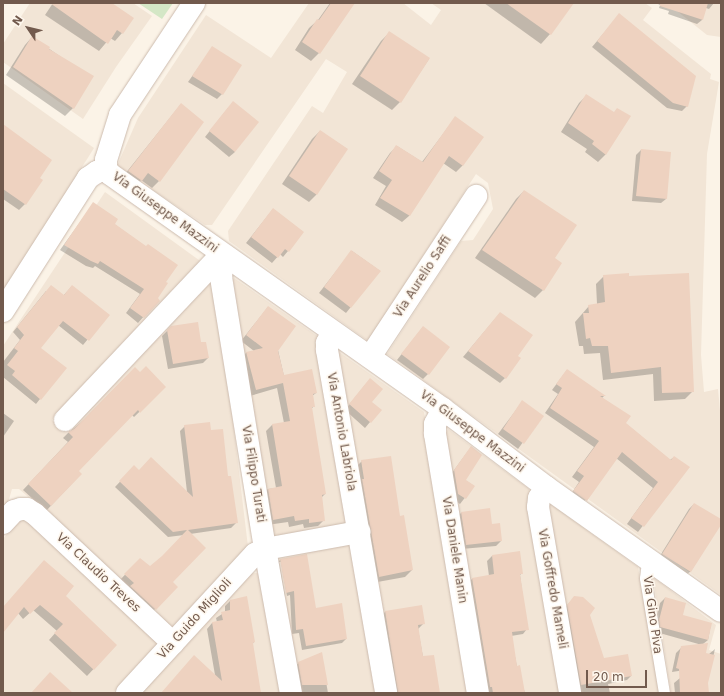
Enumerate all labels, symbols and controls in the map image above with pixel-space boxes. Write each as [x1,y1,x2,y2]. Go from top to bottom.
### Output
north arrow [8,8,48,48]
text: N [10,13,26,28]
street label: Via Giuseppe Mazzini [109,170,221,256]
street label: Via Aurelio Saffi [391,233,455,321]
street label: Via Antonio Labriola [323,371,359,493]
street label: Via Giuseppe Mazzini [417,388,527,476]
street label: Via Filippo Turati [238,424,268,524]
street label: Via Daniele Manin [438,495,470,605]
street label: Via Goffredo Mameli [534,528,570,650]
street label: Via Claudio Treves [53,530,143,616]
street label: Via Gino Piva [639,575,665,655]
street label: Via Guido Miglioli [155,576,235,662]
scale bar [588,662,649,688]
text: 20 m [593,670,624,684]

